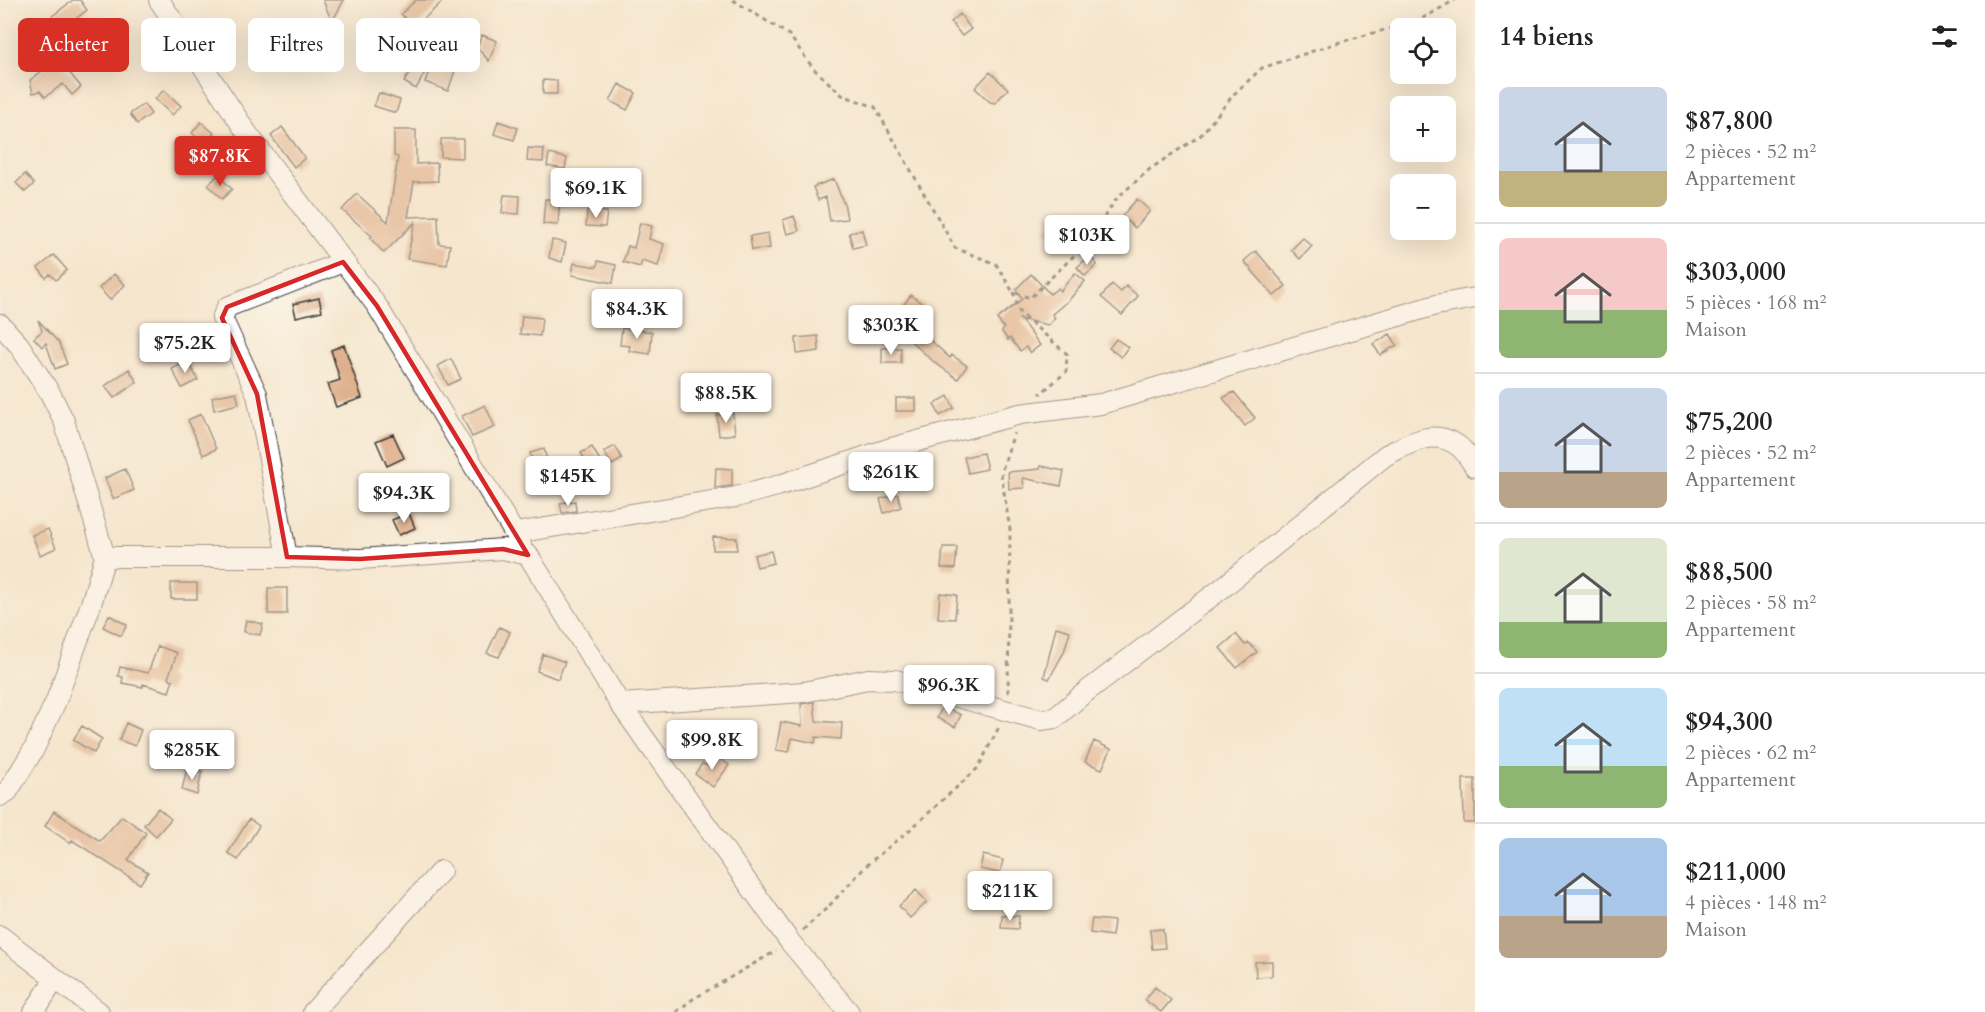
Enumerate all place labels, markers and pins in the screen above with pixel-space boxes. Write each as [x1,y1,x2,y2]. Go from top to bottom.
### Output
pin: $87.8K [171,136,269,187]
pin: $69.1K [547,168,645,219]
pin: $103K [1045,215,1129,266]
pin: $84.3K [588,289,686,340]
pin: $303K [849,305,933,356]
pin: $75.2K [136,323,234,374]
pin: $88.5K [677,373,775,424]
pin: $261K [849,452,933,503]
pin: $145K [526,456,610,507]
pin: $94.3K [355,473,453,524]
pin: $96.3K [900,665,998,716]
pin: $99.8K [663,720,761,771]
pin: $285K [150,730,234,781]
pin: $211K [968,871,1052,922]

